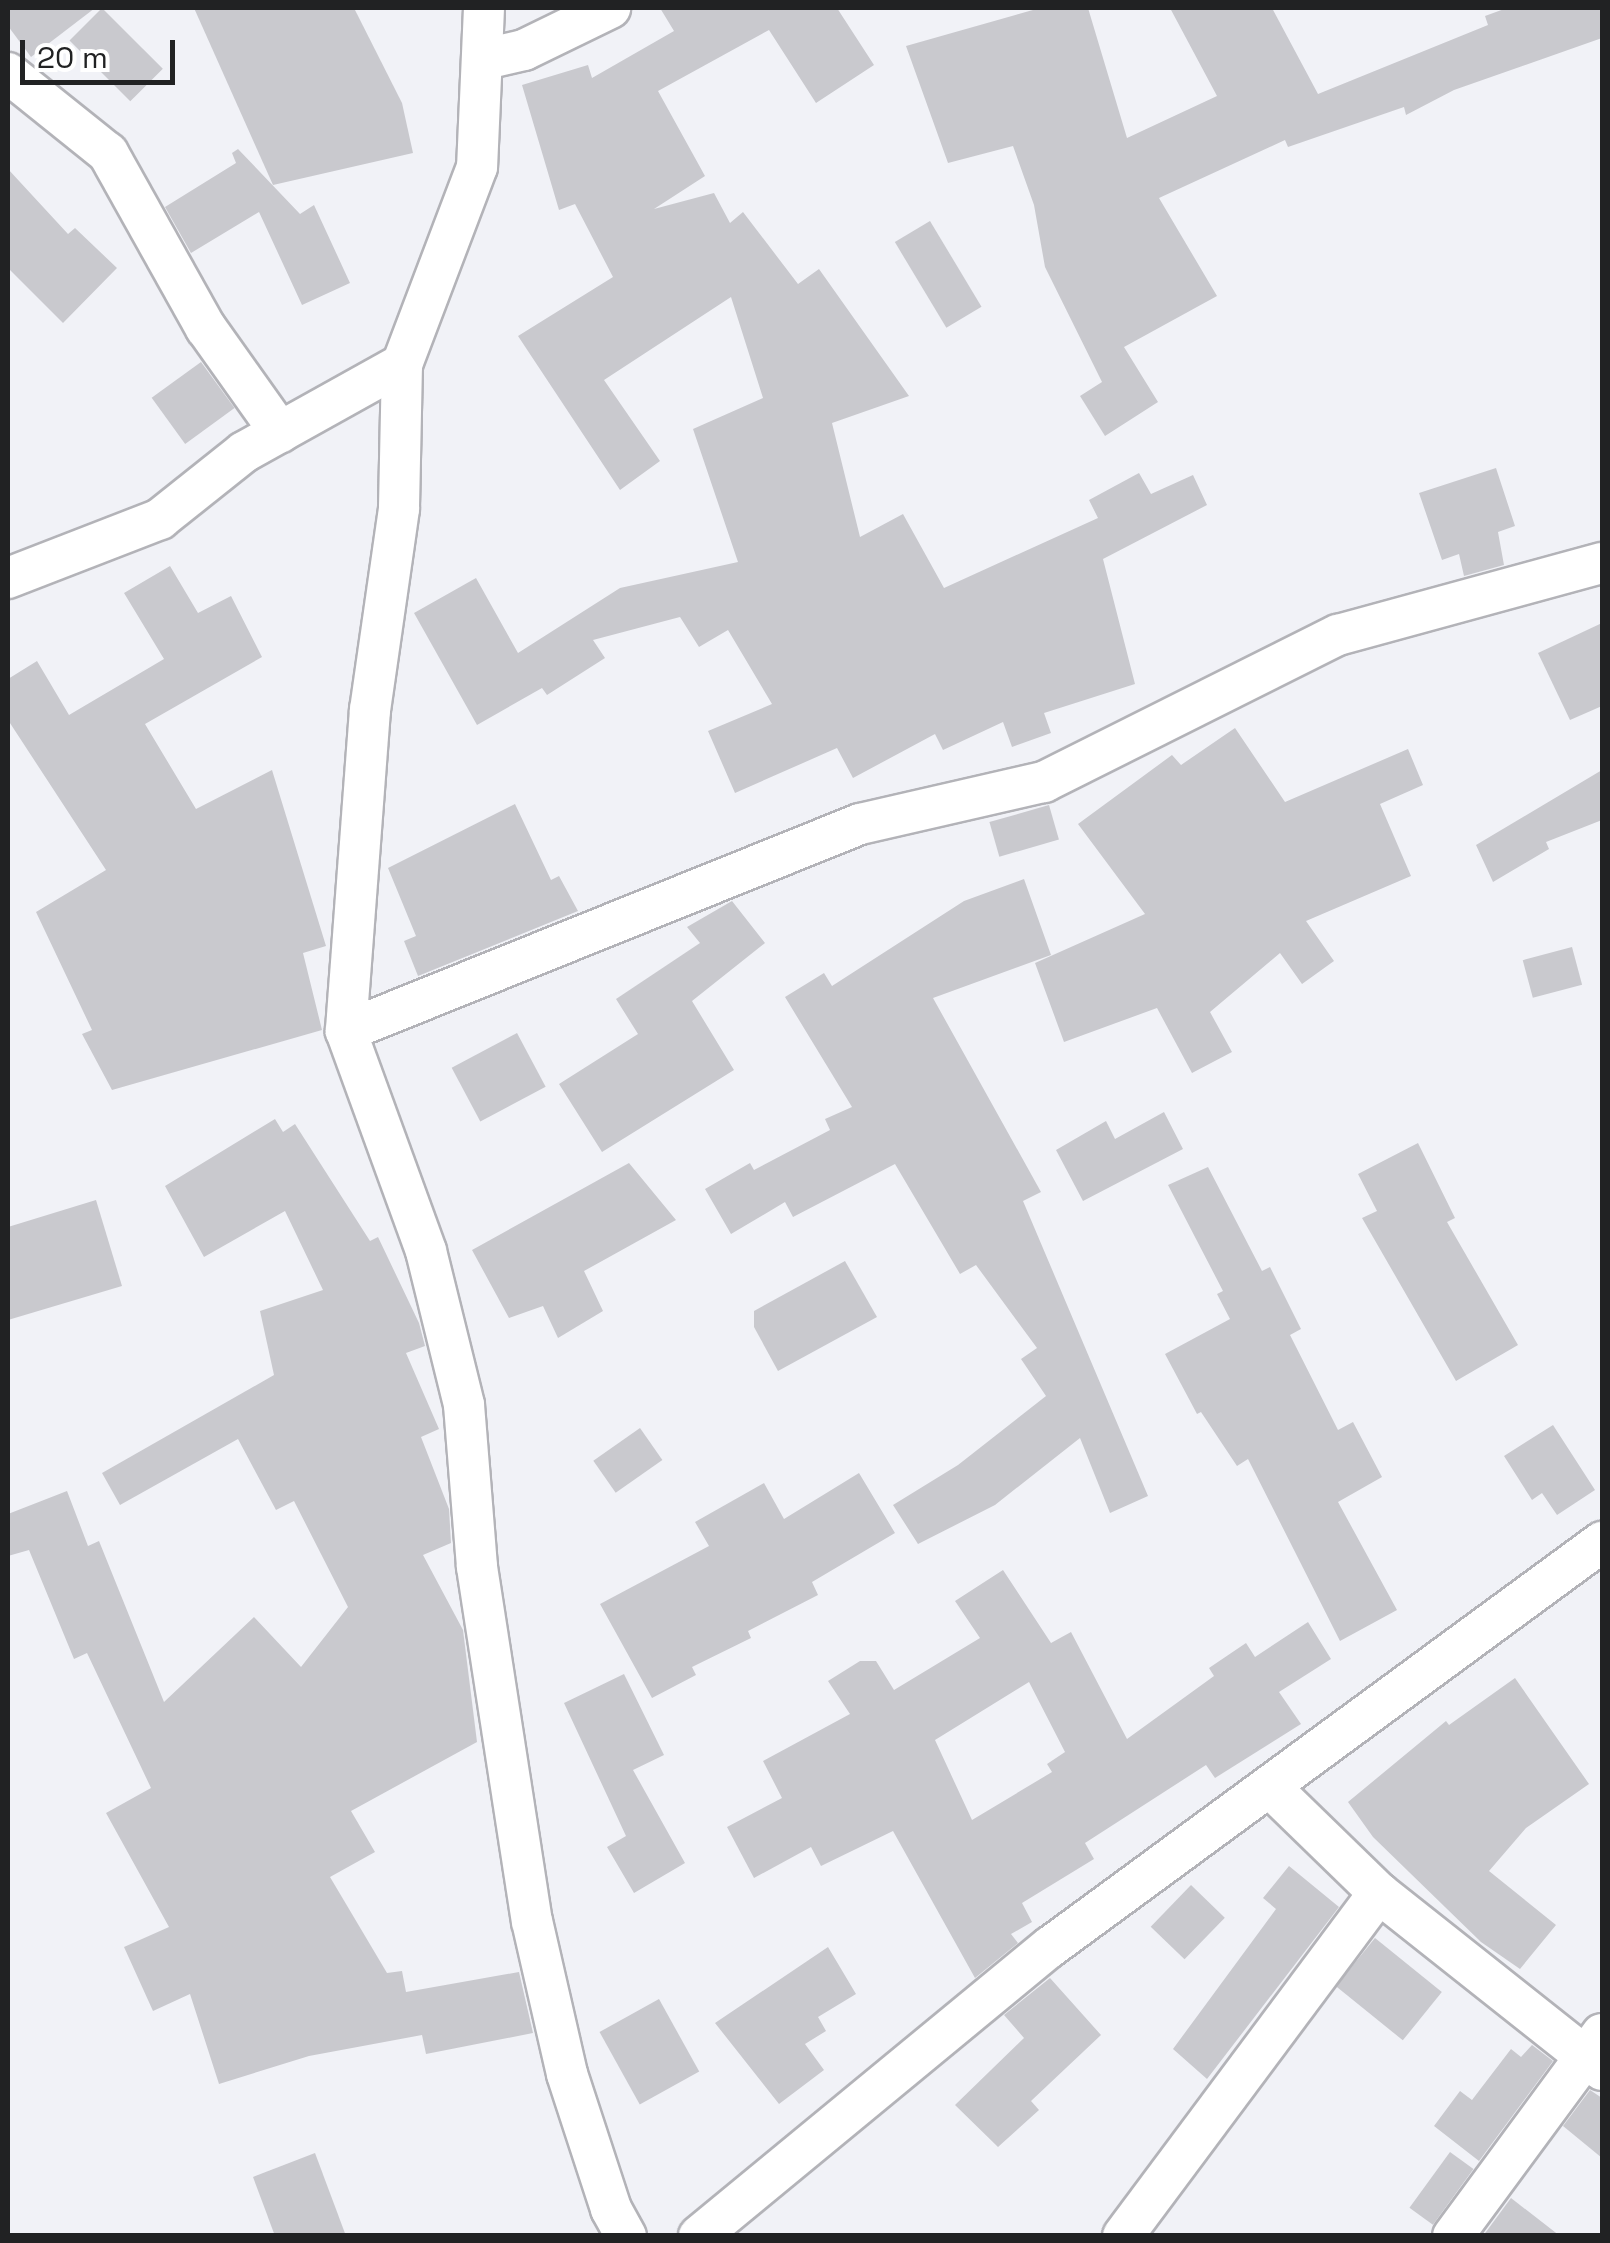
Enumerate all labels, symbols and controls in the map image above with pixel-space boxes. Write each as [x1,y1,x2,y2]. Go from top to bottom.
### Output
scale bar [25,20,180,82]
text: 20 m [37,38,108,77]

